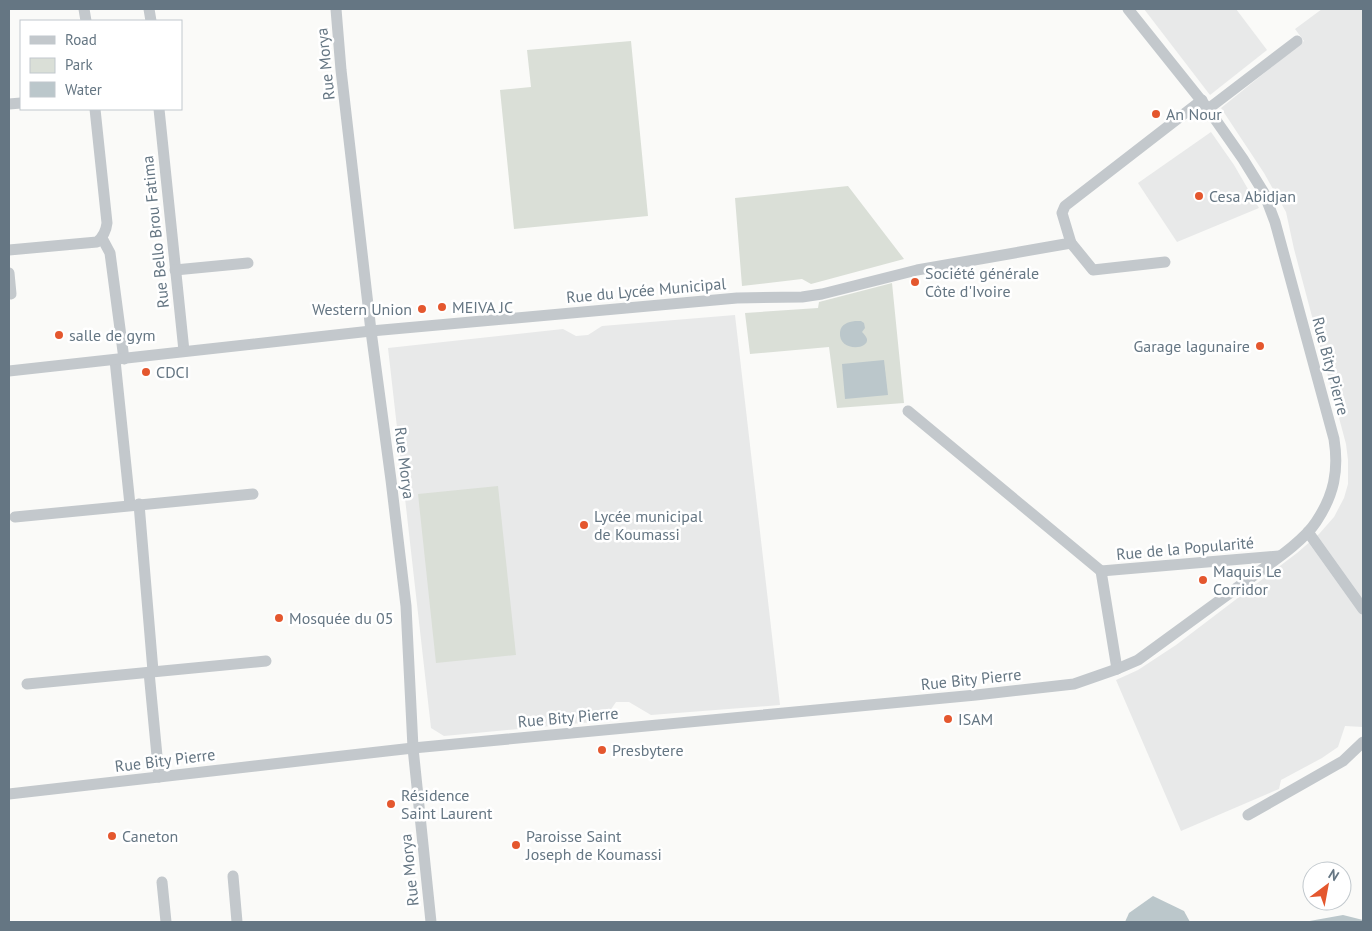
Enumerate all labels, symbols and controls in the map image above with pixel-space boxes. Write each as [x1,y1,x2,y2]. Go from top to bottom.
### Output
legend [20,20,182,110]
street label: Rue Morya [311,27,339,101]
text: Road [65,30,97,49]
text: Park [65,55,93,74]
text: Water [65,80,102,99]
place label: An Nour [1166,104,1222,124]
marker: An Nour [1150,108,1162,120]
street label: Rue Bello Brou Fatima [137,155,173,309]
place label: Cesa Abidjan [1209,186,1296,206]
marker: Cesa Abidjan [1193,190,1205,202]
place label: Société générale Côte d'Ivoire [925,263,1039,301]
street label: Rue du Lycée Municipal [565,273,727,307]
marker: Société générale Côte d'Ivoire [909,276,921,288]
place label: MEIVA JC [452,297,513,317]
place label: Western Union [312,299,412,319]
marker: MEIVA JC [436,301,448,313]
marker: Western Union [416,303,428,315]
street label: Rue Bity Pierre [1308,315,1354,417]
place label: salle de gym [69,325,155,345]
marker: salle de gym [53,329,65,341]
place label: Garage lagunaire [1134,336,1250,356]
marker: Garage lagunaire [1254,340,1266,352]
place label: CDCI [156,362,189,382]
marker: CDCI [140,366,152,378]
street label: Rue Morya [391,426,419,500]
place label: Lycée municipal de Koumassi [594,506,703,544]
marker: Lycée municipal de Koumassi [578,519,590,531]
street label: Rue de la Popularité [1115,532,1255,564]
place label: Maquis Le Corridor [1213,561,1282,599]
marker: Maquis Le Corridor [1197,574,1209,586]
place label: Mosquée du 05 [289,608,393,628]
marker: Mosquée du 05 [273,612,285,624]
street label: Rue Bity Pierre [920,664,1022,694]
street label: Rue Bity Pierre [517,703,619,731]
place label: ISAM [958,709,993,729]
marker: ISAM [942,713,954,725]
place label: Presbytere [612,740,684,760]
street label: Rue Bity Pierre [114,744,216,776]
marker: Presbytere [596,744,608,756]
place label: Résidence Saint Laurent [401,785,493,823]
marker: Résidence Saint Laurent [385,798,397,810]
place label: Caneton [122,826,178,846]
place label: Paroisse Saint Joseph de Koumassi [525,826,662,864]
marker: Caneton [106,830,118,842]
street label: Rue Morya [395,833,423,907]
marker: Paroisse Saint Joseph de Koumassi [510,839,522,851]
north arrow [1302,861,1352,911]
text: N [1325,865,1343,885]

